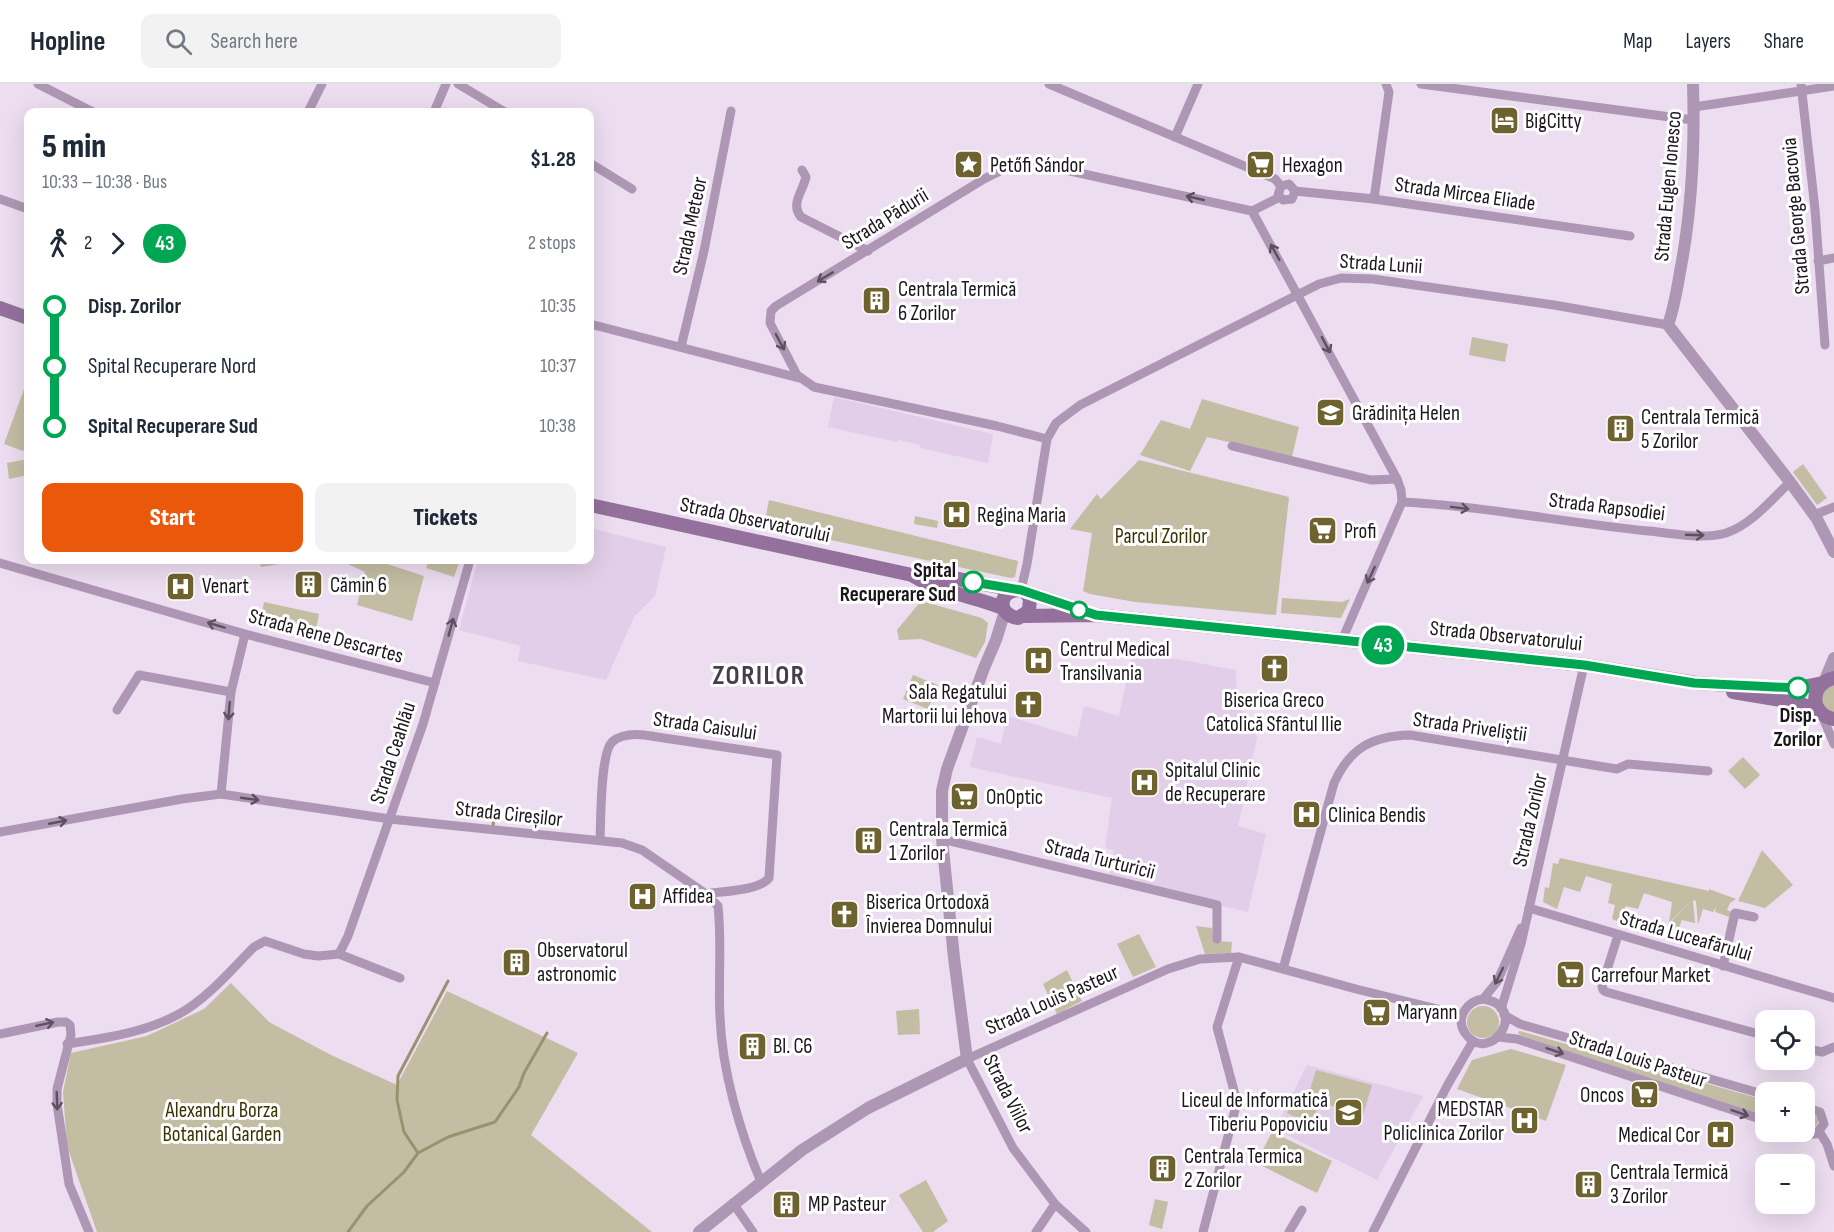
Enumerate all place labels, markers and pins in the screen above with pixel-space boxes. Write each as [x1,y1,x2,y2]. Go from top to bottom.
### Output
hotel icon: BigCitty [1488,105,1520,137]
place label: BigCitty [1525,109,1582,134]
place icon: Petőfi Sándor [953,149,985,181]
supermarket icon: Hexagon [1245,149,1277,181]
place label: Petőfi Sándor [990,153,1084,178]
place label: Hexagon [1282,153,1343,178]
place label: Centrala Termică 6 Zorilor [898,277,1016,326]
building icon: Centrala Termică 6 Zorilor [861,285,893,317]
school or university icon: Grădinița Helen [1315,397,1347,429]
place label: Grădinița Helen [1352,401,1460,426]
place label: Centrala Termică 5 Zorilor [1641,405,1759,454]
building icon: Centrala Termică 5 Zorilor [1604,413,1636,445]
hospital icon: Regina Maria [940,499,972,531]
place label: Regina Maria [977,503,1066,528]
supermarket icon: Profi [1307,515,1339,547]
place label: Profi [1344,519,1376,544]
place label: Spital Recuperare Sud [840,558,956,607]
building icon: Cămin 6 [293,569,325,601]
hospital icon: Venart [165,570,197,602]
marker: Spital Recuperare Sud [962,571,984,593]
place label: Cămin 6 [330,573,387,598]
place label: Venart [202,574,249,599]
unlabelled marker [1070,601,1088,619]
place label: Centrul Medical Transilvania [1060,637,1170,686]
hospital icon: Centrul Medical Transilvania [1023,645,1055,677]
church icon: Biserica Greco Catolică Sfântul Ilie [1258,653,1290,685]
marker: Disp. Zorilor [1787,677,1809,699]
place label: Sala Regatului Martorii lui Iehova [882,680,1007,729]
church icon: Sala Regatului Martorii lui Iehova [1012,688,1044,720]
place label: Biserica Greco Catolică Sfântul Ilie [1206,688,1342,737]
place label: Disp. Zorilor [1774,703,1823,752]
place label: Spitalul Clinic de Recuperare [1165,758,1266,807]
hospital icon: Spitalul Clinic de Recuperare [1128,766,1160,798]
supermarket icon: OnOptic [949,781,981,813]
place label: OnOptic [986,785,1043,810]
hospital icon: Clinica Bendis [1291,799,1323,831]
place label: Clinica Bendis [1328,803,1426,828]
place label: Centrala Termică 1 Zorilor [889,817,1007,866]
building icon: Centrala Termică 1 Zorilor [852,825,884,857]
hospital icon: Affidea [626,880,658,912]
place label: Affidea [662,884,713,909]
place label: Biserica Ortodoxă Învierea Domnului [865,890,992,939]
church icon: Biserica Ortodoxă Învierea Domnului [829,898,861,930]
place label: Observatorul astronomic [537,938,628,987]
building icon: Observatorul astronomic [500,946,532,978]
supermarket icon: Carrefour Market [1554,959,1586,991]
place label: Carrefour Market [1591,963,1711,988]
supermarket icon: Maryann [1360,996,1392,1028]
place label: Maryann [1397,1000,1458,1025]
building icon: Bl. C6 [736,1030,768,1062]
place label: Bl. C6 [773,1034,812,1059]
supermarket icon: Oncos [1629,1079,1661,1111]
place label: Oncos [1580,1083,1624,1108]
place label: Liceul de Informatică Tiberiu Popoviciu [1181,1088,1328,1137]
school or university icon: Liceul de Informatică Tiberiu Popoviciu [1333,1096,1365,1128]
place label: MEDSTAR Policlinica Zorilor [1384,1097,1504,1146]
hospital icon: MEDSTAR Policlinica Zorilor [1509,1105,1541,1137]
hospital icon: Medical Cor [1705,1119,1737,1151]
place label: Medical Cor [1618,1123,1700,1148]
place label: Centrala Termica 2 Zorilor [1184,1144,1302,1193]
building icon: Centrala Termica 2 Zorilor [1147,1152,1179,1184]
place label: Centrala Termică 3 Zorilor [1610,1160,1728,1209]
building icon: Centrala Termică 3 Zorilor [1573,1168,1605,1200]
building icon: MP Pasteur [771,1188,803,1220]
place label: MP Pasteur [808,1192,886,1217]

